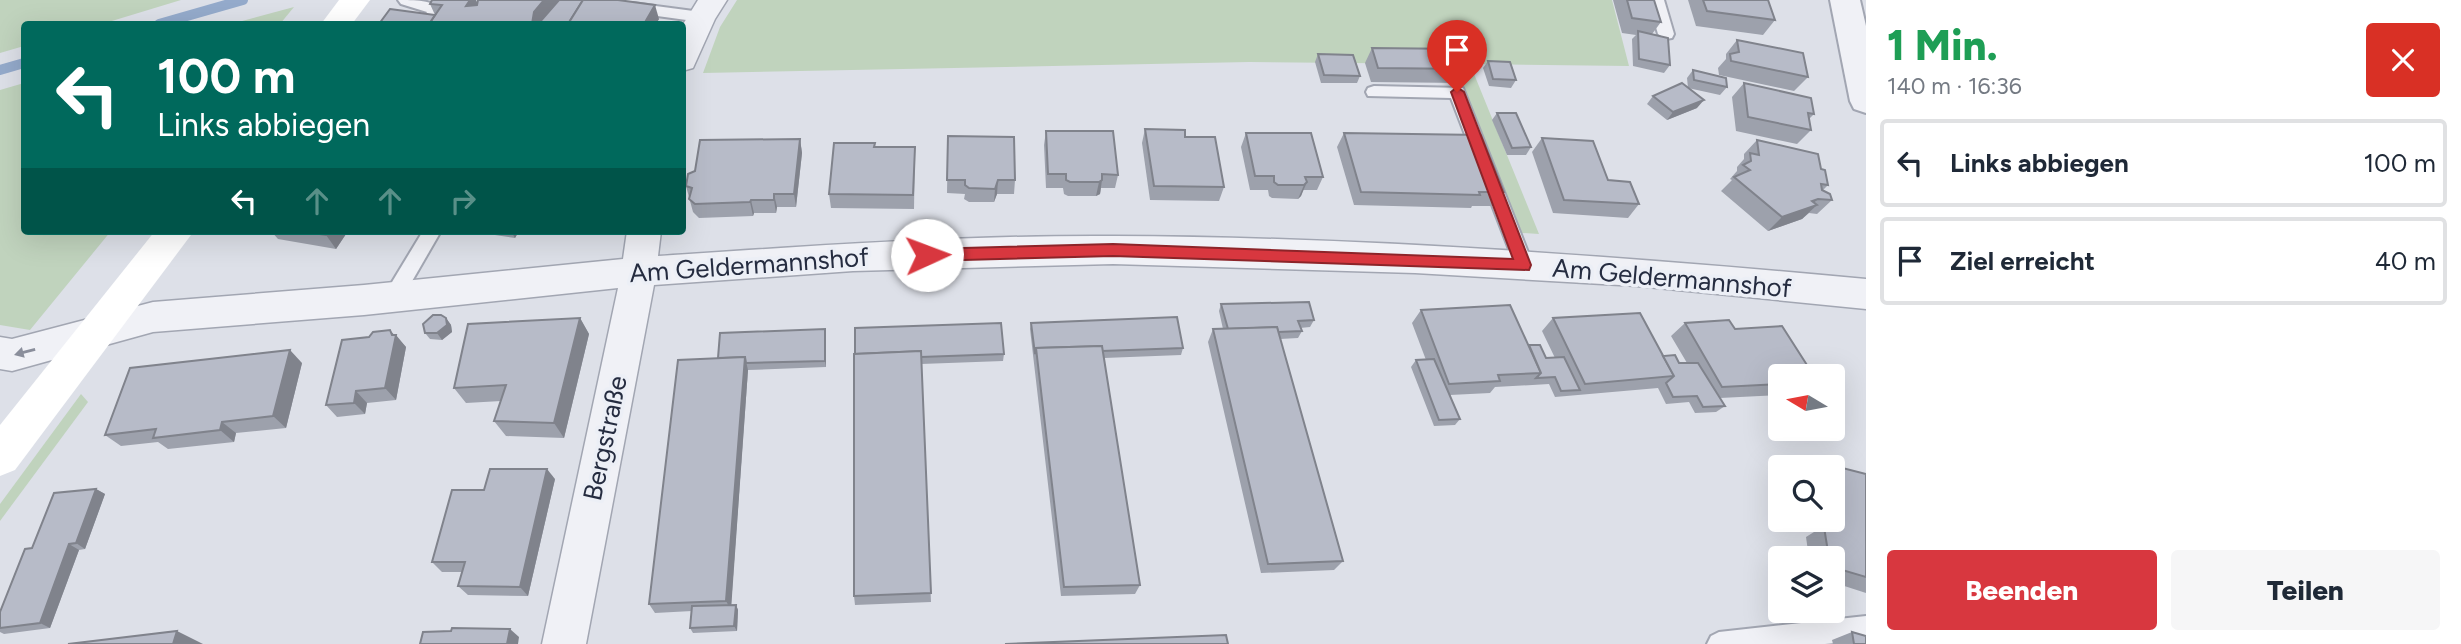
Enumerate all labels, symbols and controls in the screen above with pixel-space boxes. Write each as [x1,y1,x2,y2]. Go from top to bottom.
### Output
pin [1427,20,1487,92]
text: 1 Min. [1887,20,1998,71]
button: close [2366,23,2440,97]
icon: arrive [1438,31,1476,69]
text: 100 m [157,46,296,105]
icon: left [42,49,133,140]
text: 140 m · 16:36 [1887,72,2022,100]
text: Links abbiegen [157,106,370,144]
icon: left [1891,144,1929,182]
text: Links abbiegen [1950,147,2129,179]
text: 100 m [2363,147,2436,179]
icon: left [225,182,263,220]
icon: ahead [298,182,336,220]
icon: ahead [371,182,409,220]
icon: right [444,182,482,220]
position arrow [890,218,964,292]
street label: Am Geldermannshof [628,241,870,289]
icon: arrive [1891,242,1929,280]
text: Ziel erreicht [1950,245,2095,277]
text: 40 m [2375,245,2436,277]
street label: Am Geldermannshof [1551,252,1793,304]
one-way arrow [14,347,36,358]
north arrow [1768,364,1844,441]
map controls [1768,364,1845,623]
street label: Bergstraße [576,373,634,503]
button: search [1768,455,1845,532]
button: layers [1768,546,1845,623]
button: Beenden [1887,550,2157,630]
button: Teilen [2171,550,2440,630]

